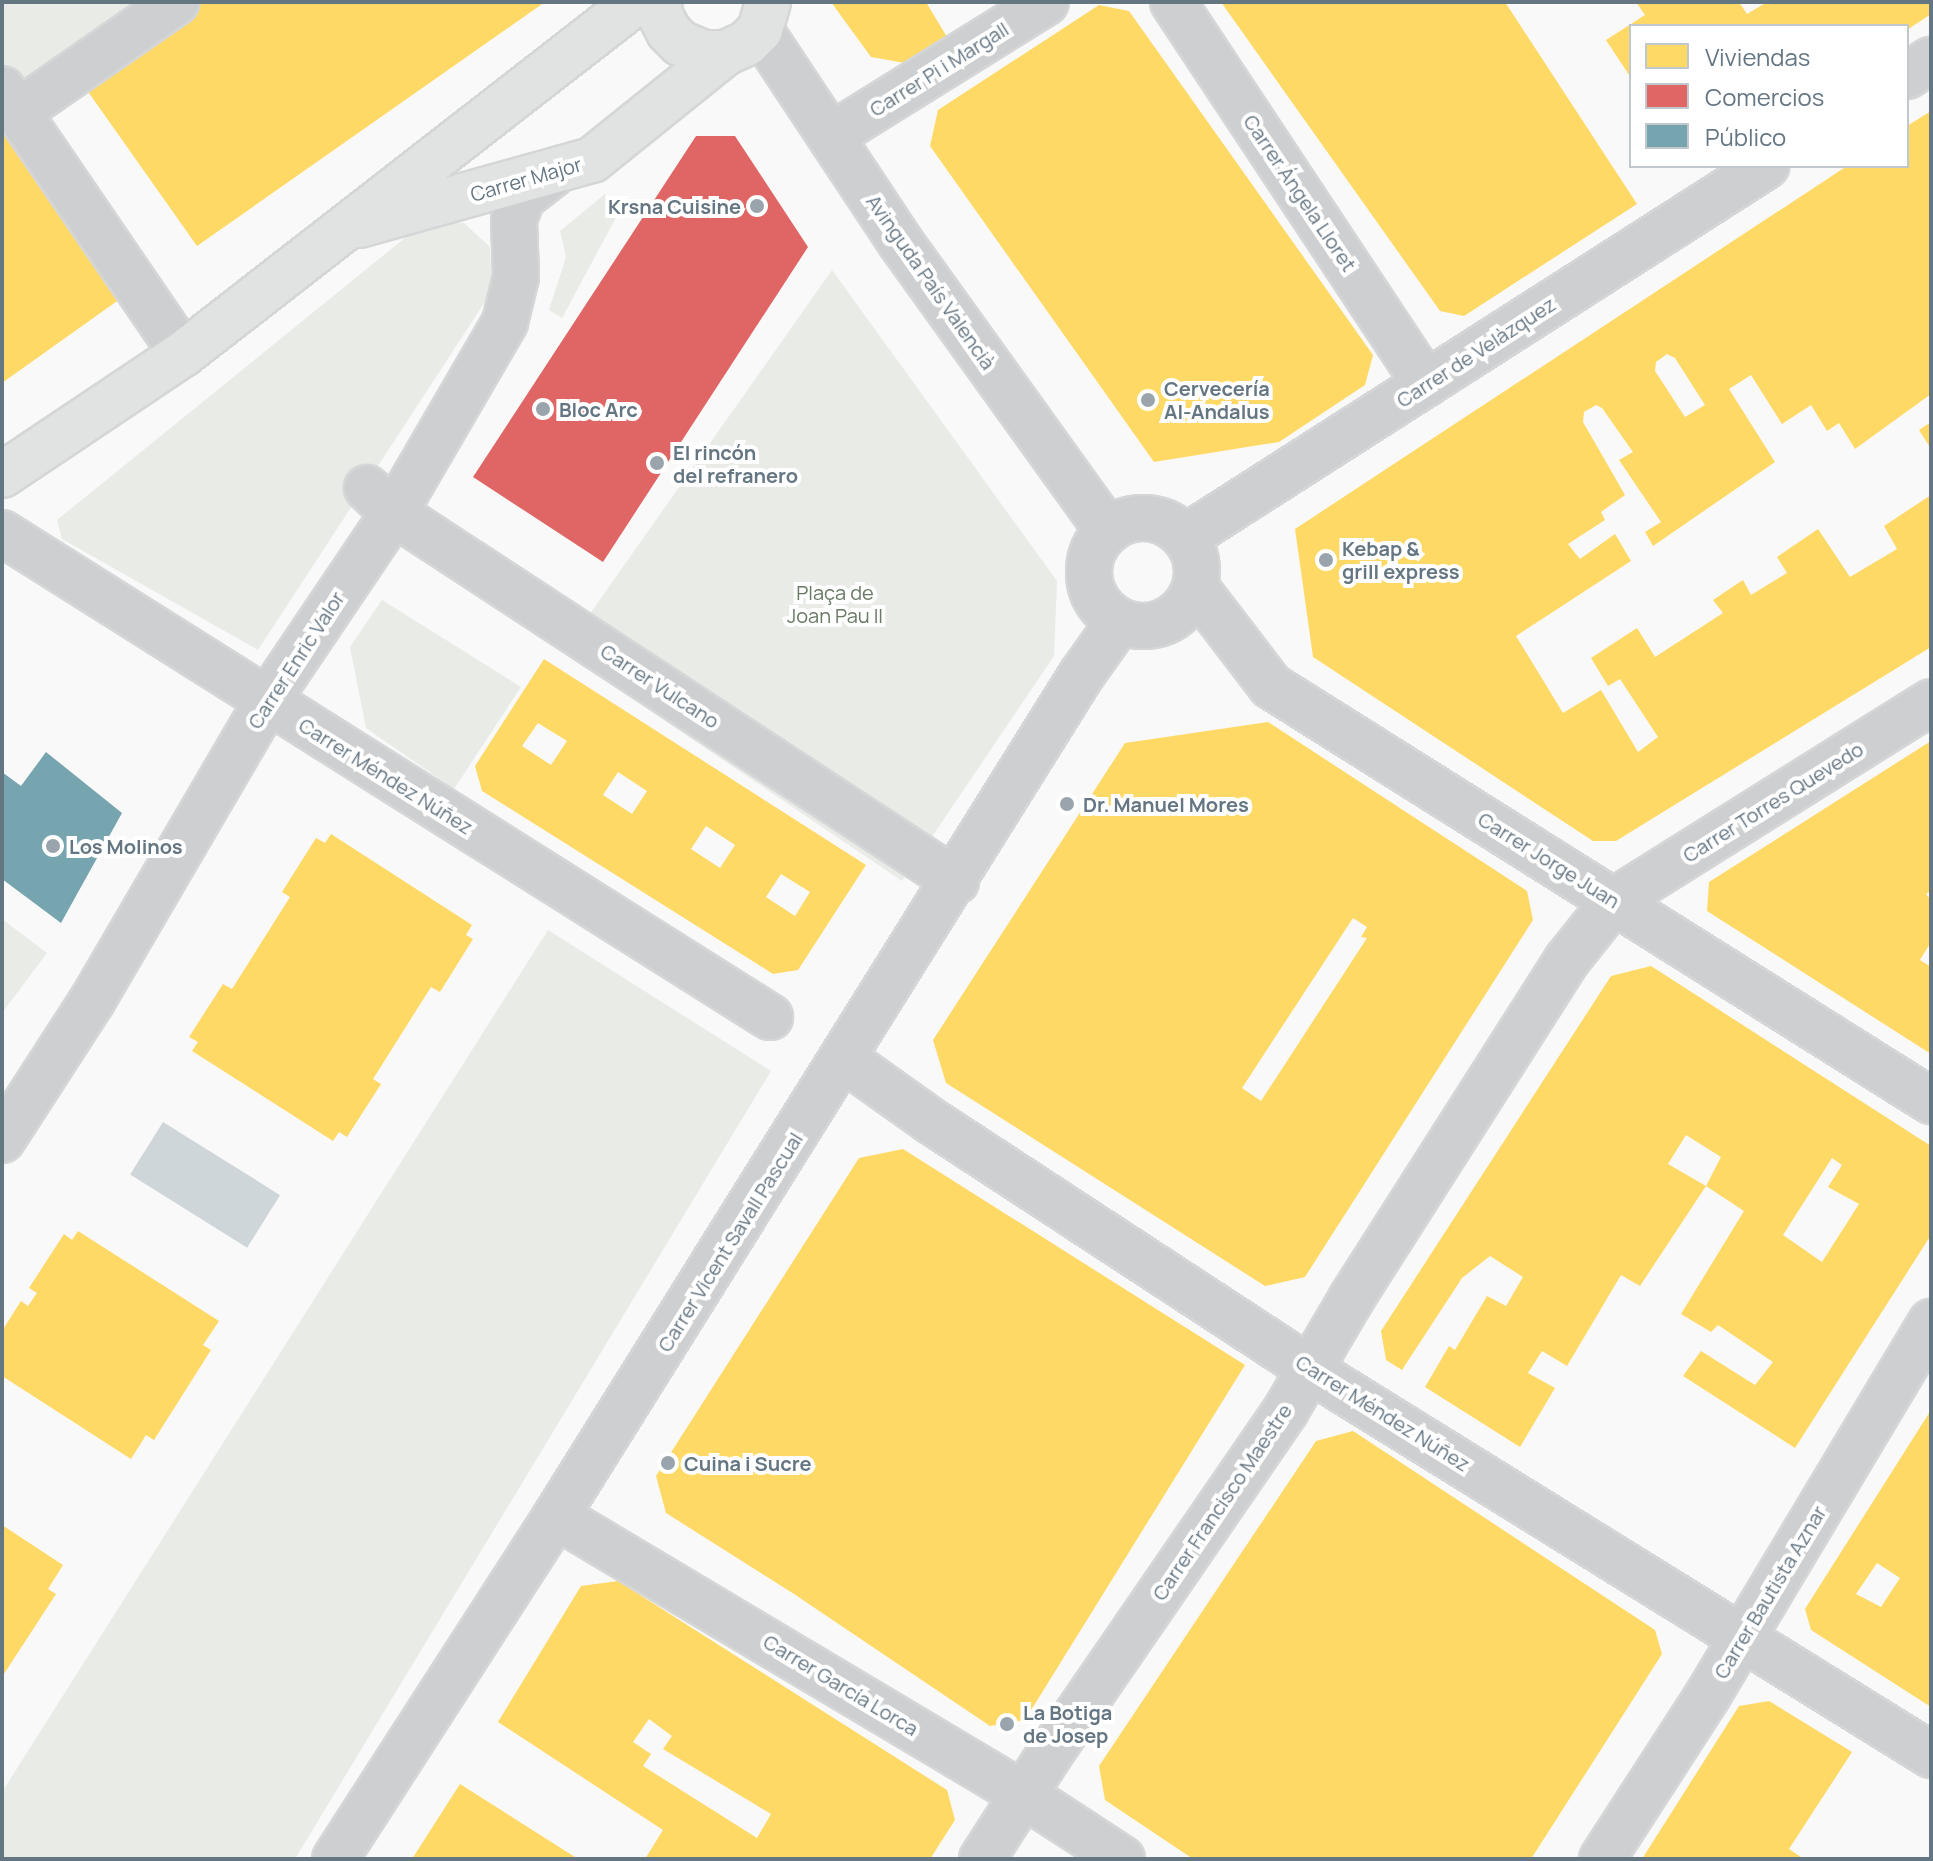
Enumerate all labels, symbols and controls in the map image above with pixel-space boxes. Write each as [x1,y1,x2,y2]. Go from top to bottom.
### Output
street label: Carrer Pi i Margall [865,17,1013,121]
legend [1629,24,1909,168]
text: Viviendas [1705,40,1810,73]
text: Comercios [1705,80,1824,113]
street label: Carrer Ángela Lloret [1239,110,1361,276]
text: Público [1705,120,1786,153]
street label: Carrer Major [468,152,584,206]
street label: Avinguda País Valencià [862,190,1000,374]
place label: Krsna Cuisine [608,194,741,218]
marker: Krsna Cuisine [748,197,766,215]
street label: Carrer de Velàzquez [1392,292,1560,412]
place label: Cervecería Al-Andalus [1164,376,1270,423]
marker: Cervecería Al-Andalus [1139,391,1157,409]
place label: Bloc Arc [559,397,638,421]
marker: Bloc Arc [534,400,552,418]
place label: El rincón del refranero [673,440,798,487]
marker: El rincón del refranero [648,454,666,472]
place label: Kebap & grill express [1342,536,1460,583]
marker: Kebap & grill express [1317,551,1335,569]
park label: Plaça de Joan Pau II [787,580,883,627]
street label: Carrer Enric Valor [243,587,349,733]
street label: Carrer Vulcano [596,639,724,733]
street label: Carrer Méndez Núñez [295,713,477,839]
street label: Carrer Torres Quevedo [1678,737,1868,867]
place label: Dr. Manuel Mores [1083,792,1249,816]
marker: Dr. Manuel Mores [1058,795,1076,813]
street label: Carrer Jorge Juan [1474,807,1624,913]
place label: Los Molinos [69,834,183,858]
marker: Los Molinos [44,837,62,855]
street label: Carrer Vicent Savall Pascual [653,1128,807,1356]
street label: Carrer Méndez Núñez [1292,1350,1474,1476]
street label: Carrer Francisco Maestre [1147,1399,1297,1605]
place label: Cuina i Sucre [684,1451,812,1475]
marker: Cuina i Sucre [659,1454,677,1472]
street label: Carrer Bautista Aznar [1709,1501,1831,1683]
street label: Carrer García Lorca [759,1629,923,1741]
place label: La Botiga de Josep [1023,1700,1112,1747]
marker: La Botiga de Josep [998,1715,1016,1733]

